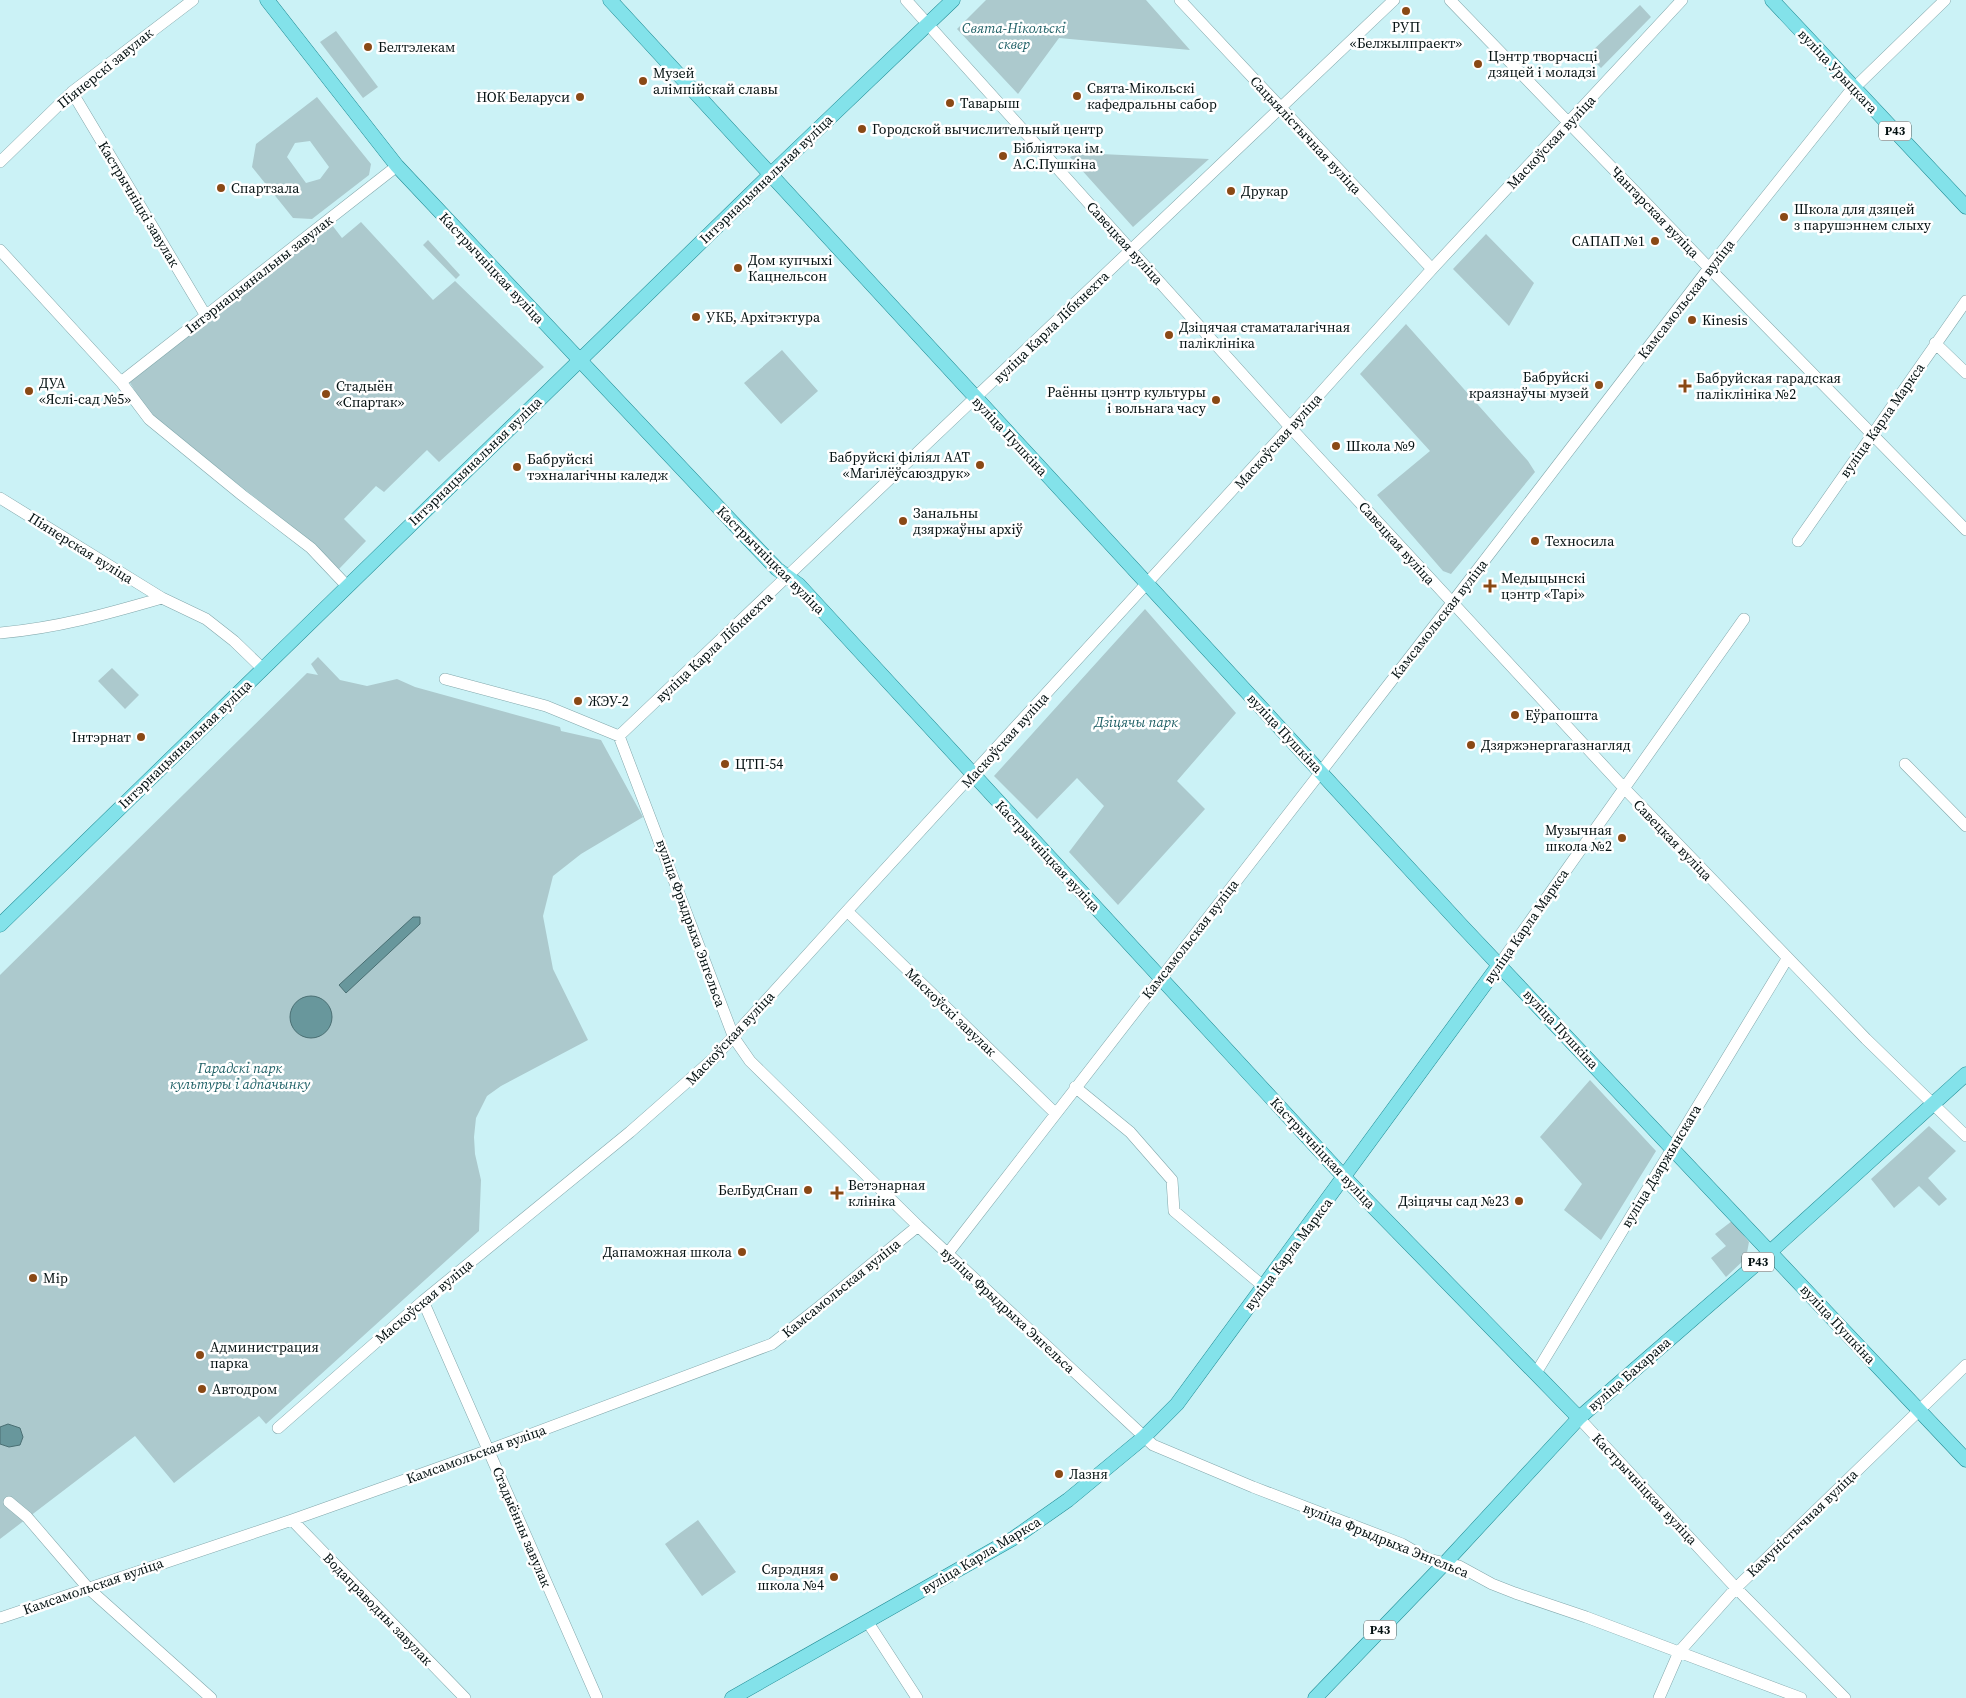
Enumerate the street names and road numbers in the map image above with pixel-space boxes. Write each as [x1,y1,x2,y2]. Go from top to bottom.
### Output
street label: Піянерскі завулак [53,23,157,113]
street label: вуліца Урыцкага [1794,24,1883,118]
street label: Сацыялістычная вуліца [1246,71,1367,199]
street label: Маскоўская вуліца [1502,90,1601,194]
street label: Інтэрнацыянальная вуліца [695,109,838,248]
road number: Р43 [1879,122,1911,140]
street label: Кастрычніцкі завулак [93,137,185,271]
street label: Чангарская вуліца [1606,162,1705,263]
street label: Савецкая вуліца [1082,197,1169,290]
street label: Кастрычніцкая вуліца [435,208,550,329]
street label: Інтэрнацыянальны завулак [181,210,337,338]
street label: Камсамольская вуліца [1633,234,1740,363]
street label: вуліца Карла Лібкнехта [989,266,1114,388]
street label: вуліца Карла Маркса [1835,358,1930,482]
street label: Маскоўская вуліца [1230,388,1327,493]
street label: Інтэрнацыянальная вуліца [404,391,547,530]
street label: вуліца Пушкіна [968,392,1053,481]
street label: Савецкая вуліца [1354,497,1441,590]
street label: Кастрычніцкая вуліца [712,501,830,619]
street label: Піянерская вуліца [25,508,138,589]
street label: Камсамольская вуліца [1386,554,1493,683]
street label: вуліца Карла Лібкнехта [651,587,778,707]
street label: Інтэрнацыянальная вуліца [114,674,257,813]
street label: Маскоўская вуліца [957,687,1054,792]
street label: вуліца Пушкіна [1243,689,1328,778]
street label: Савецкая вуліца [1629,795,1718,886]
street label: Кастрычніцкая вуліца [991,796,1106,917]
street label: вуліца Фрыдрыха Энгельса [651,836,731,1011]
street label: вуліца Карла Маркса [1479,864,1574,988]
street label: Камсамольская вуліца [1137,874,1244,1003]
street label: Маскоўскі завулак [901,963,1001,1061]
street label: вуліца Пушкіна [1519,985,1604,1074]
street label: Маскоўская вуліца [681,986,780,1090]
street label: Кастрычніцкая вуліца [1266,1093,1381,1214]
street label: вуліца Дзяржынскага [1616,1100,1706,1231]
street label: вуліца Карла Маркса [1239,1193,1337,1314]
street label: Камсамольская вуліца [778,1233,905,1342]
street label: вуліца Фрыдрыха Энгельса [936,1242,1080,1378]
road number: Р43 [1742,1252,1774,1272]
street label: Маскоўская вуліца [371,1254,478,1348]
street label: вуліца Пушкіна [1796,1280,1881,1369]
street label: вуліца Бахарава [1583,1332,1676,1416]
street label: Камсамольская вуліца [403,1419,549,1489]
street label: Кастрычніцкая вуліца [1588,1429,1703,1550]
street label: Стадыённы завулак [488,1464,557,1591]
street label: Камуністычная вуліца [1742,1464,1863,1581]
street label: вуліца Фрыдрыха Энгельса [1300,1498,1473,1583]
street label: вуліца Карла Маркса [917,1511,1045,1599]
street label: Водаправодны завулак [319,1548,437,1670]
street label: Камсамольская вуліца [20,1552,167,1619]
road number: Р43 [1364,1620,1396,1640]

